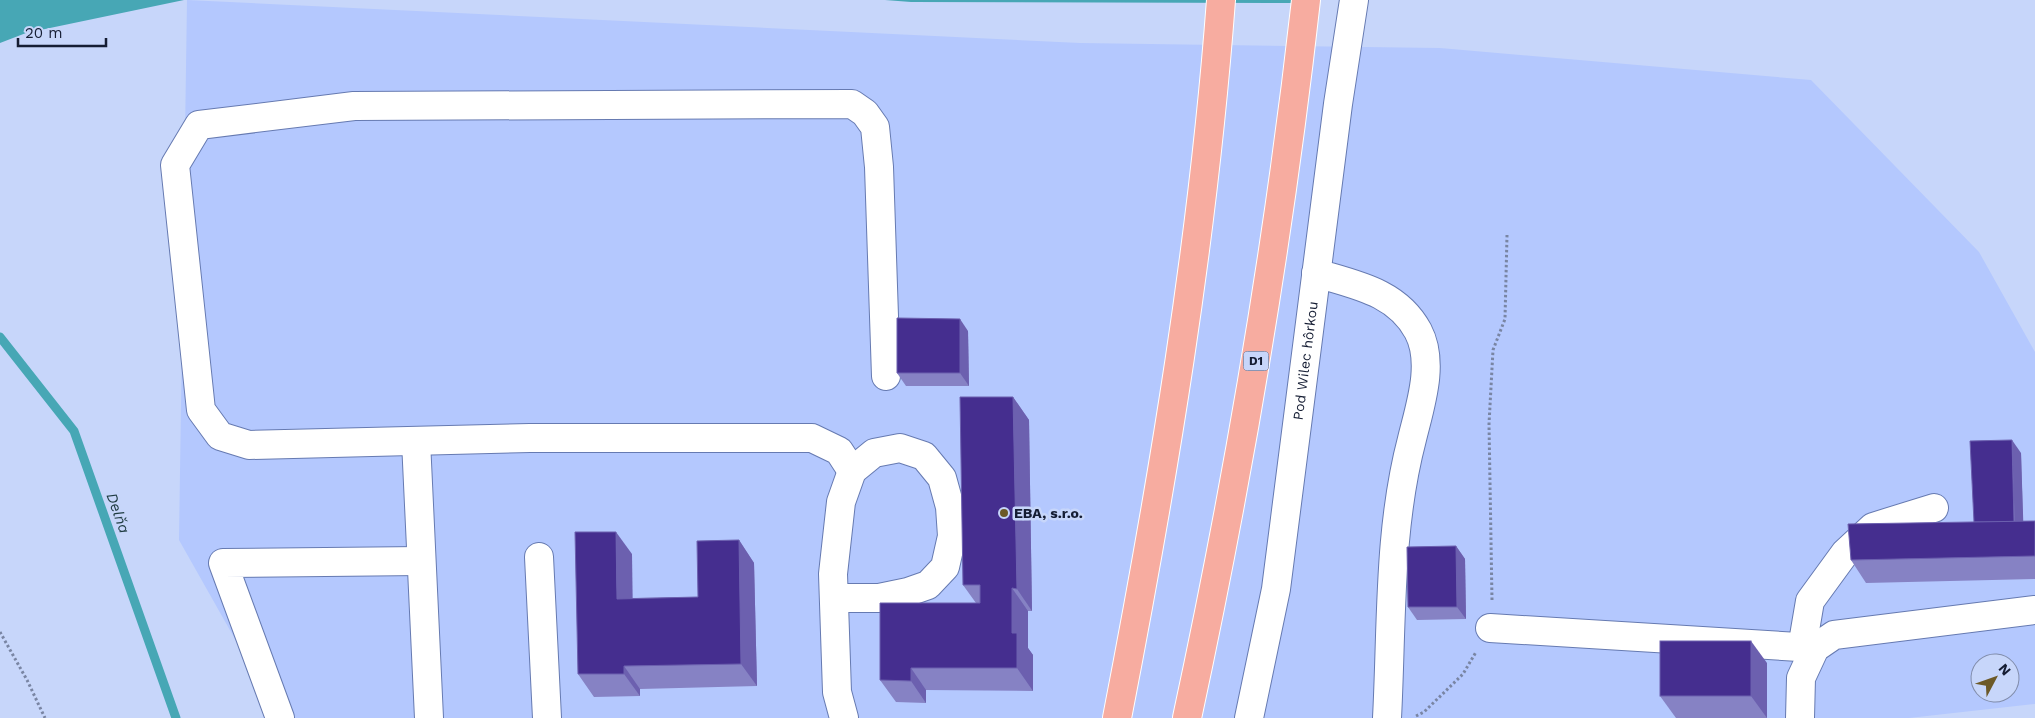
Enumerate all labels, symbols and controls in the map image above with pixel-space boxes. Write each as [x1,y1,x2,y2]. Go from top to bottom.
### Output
scale bar [18,15,105,47]
text: 20 m [25,24,63,42]
street label: Pod Wilec hôrkou [1290,300,1321,421]
road number: D1 [1244,352,1268,371]
water label: Delňa [102,490,134,536]
place label: EBA, s.r.o. [1014,505,1083,521]
marker: EBA, s.r.o. [998,507,1010,519]
north arrow [1970,653,2020,703]
text: N [1995,660,2014,679]

